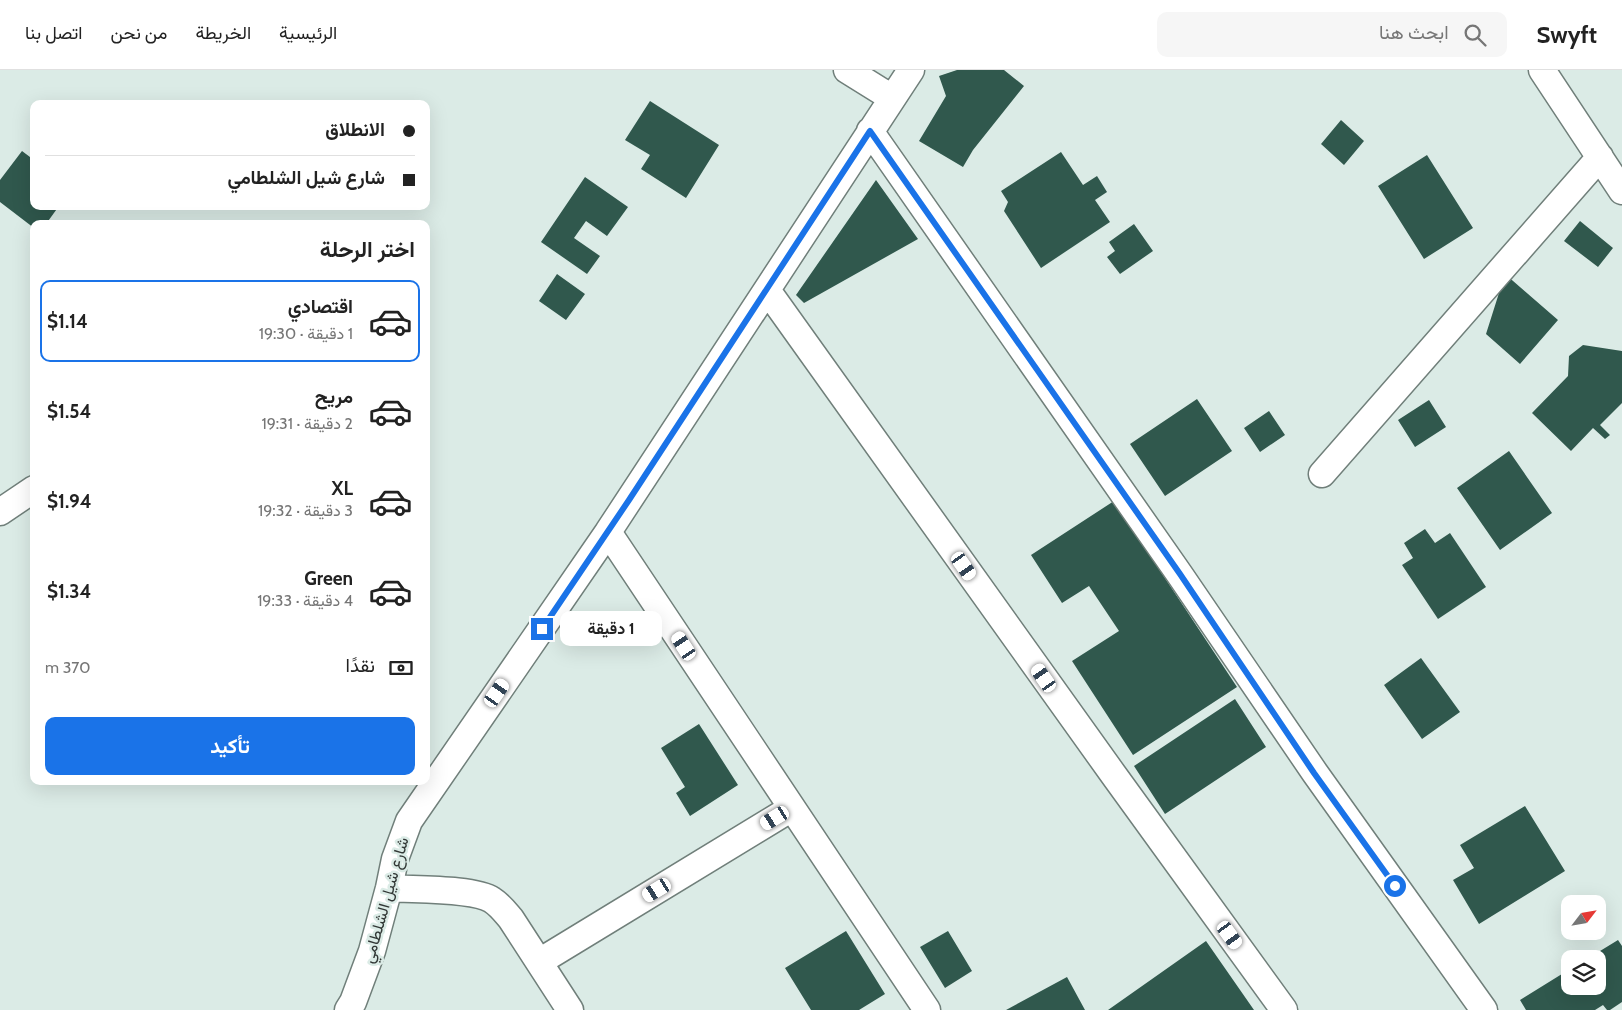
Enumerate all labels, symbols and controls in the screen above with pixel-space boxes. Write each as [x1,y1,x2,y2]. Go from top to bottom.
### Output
search box [1157,12,1507,57]
text: Swyft [1537,20,1597,49]
text: ابحث هنا [1379,21,1449,44]
icon: search [1461,21,1489,49]
text: اتصل بنا [25,22,82,44]
text: من نحن [110,22,167,44]
text: الخريطة [195,22,251,44]
text: الرئيسية [279,22,337,44]
text: الانطلاق [325,118,385,141]
text: شارع شيل الشلطامي [227,166,385,189]
text: اختر الرحلة [320,236,415,263]
text: اقتصادي [288,295,353,318]
icon: car [368,299,413,344]
text: $1.14 [47,310,88,333]
text: 1 دقيقة · 19:30 [259,324,353,343]
text: مريح [315,385,353,408]
icon: car [368,389,413,434]
text: $1.54 [47,400,91,423]
text: 2 دقيقة · 19:31 [261,414,353,433]
text: XL [332,477,353,500]
icon: car [368,479,413,524]
text: $1.94 [47,490,91,513]
text: 3 دقيقة · 19:32 [258,501,353,520]
car [949,549,978,583]
text: Green [304,567,353,590]
icon: car [368,569,413,614]
text: $1.34 [47,580,91,603]
text: 4 دقيقة · 19:33 [257,591,353,610]
callout: 1 دقيقة [560,612,662,646]
route end [531,618,553,640]
text: 1 دقيقة [587,619,635,638]
car [669,629,698,663]
text: نقدًا [346,654,375,677]
icon: cash [387,654,415,682]
text: 370 m [45,658,90,677]
car [1029,661,1058,695]
car [482,676,511,710]
button: تأكيد [45,717,415,775]
car [758,804,791,832]
street label: شارع شيل الشلطامي [358,835,416,966]
route start [1384,875,1406,897]
car [640,876,673,904]
north arrow [1561,895,1606,940]
map controls [1561,895,1606,995]
car [1215,918,1244,952]
button: layers [1561,950,1606,995]

